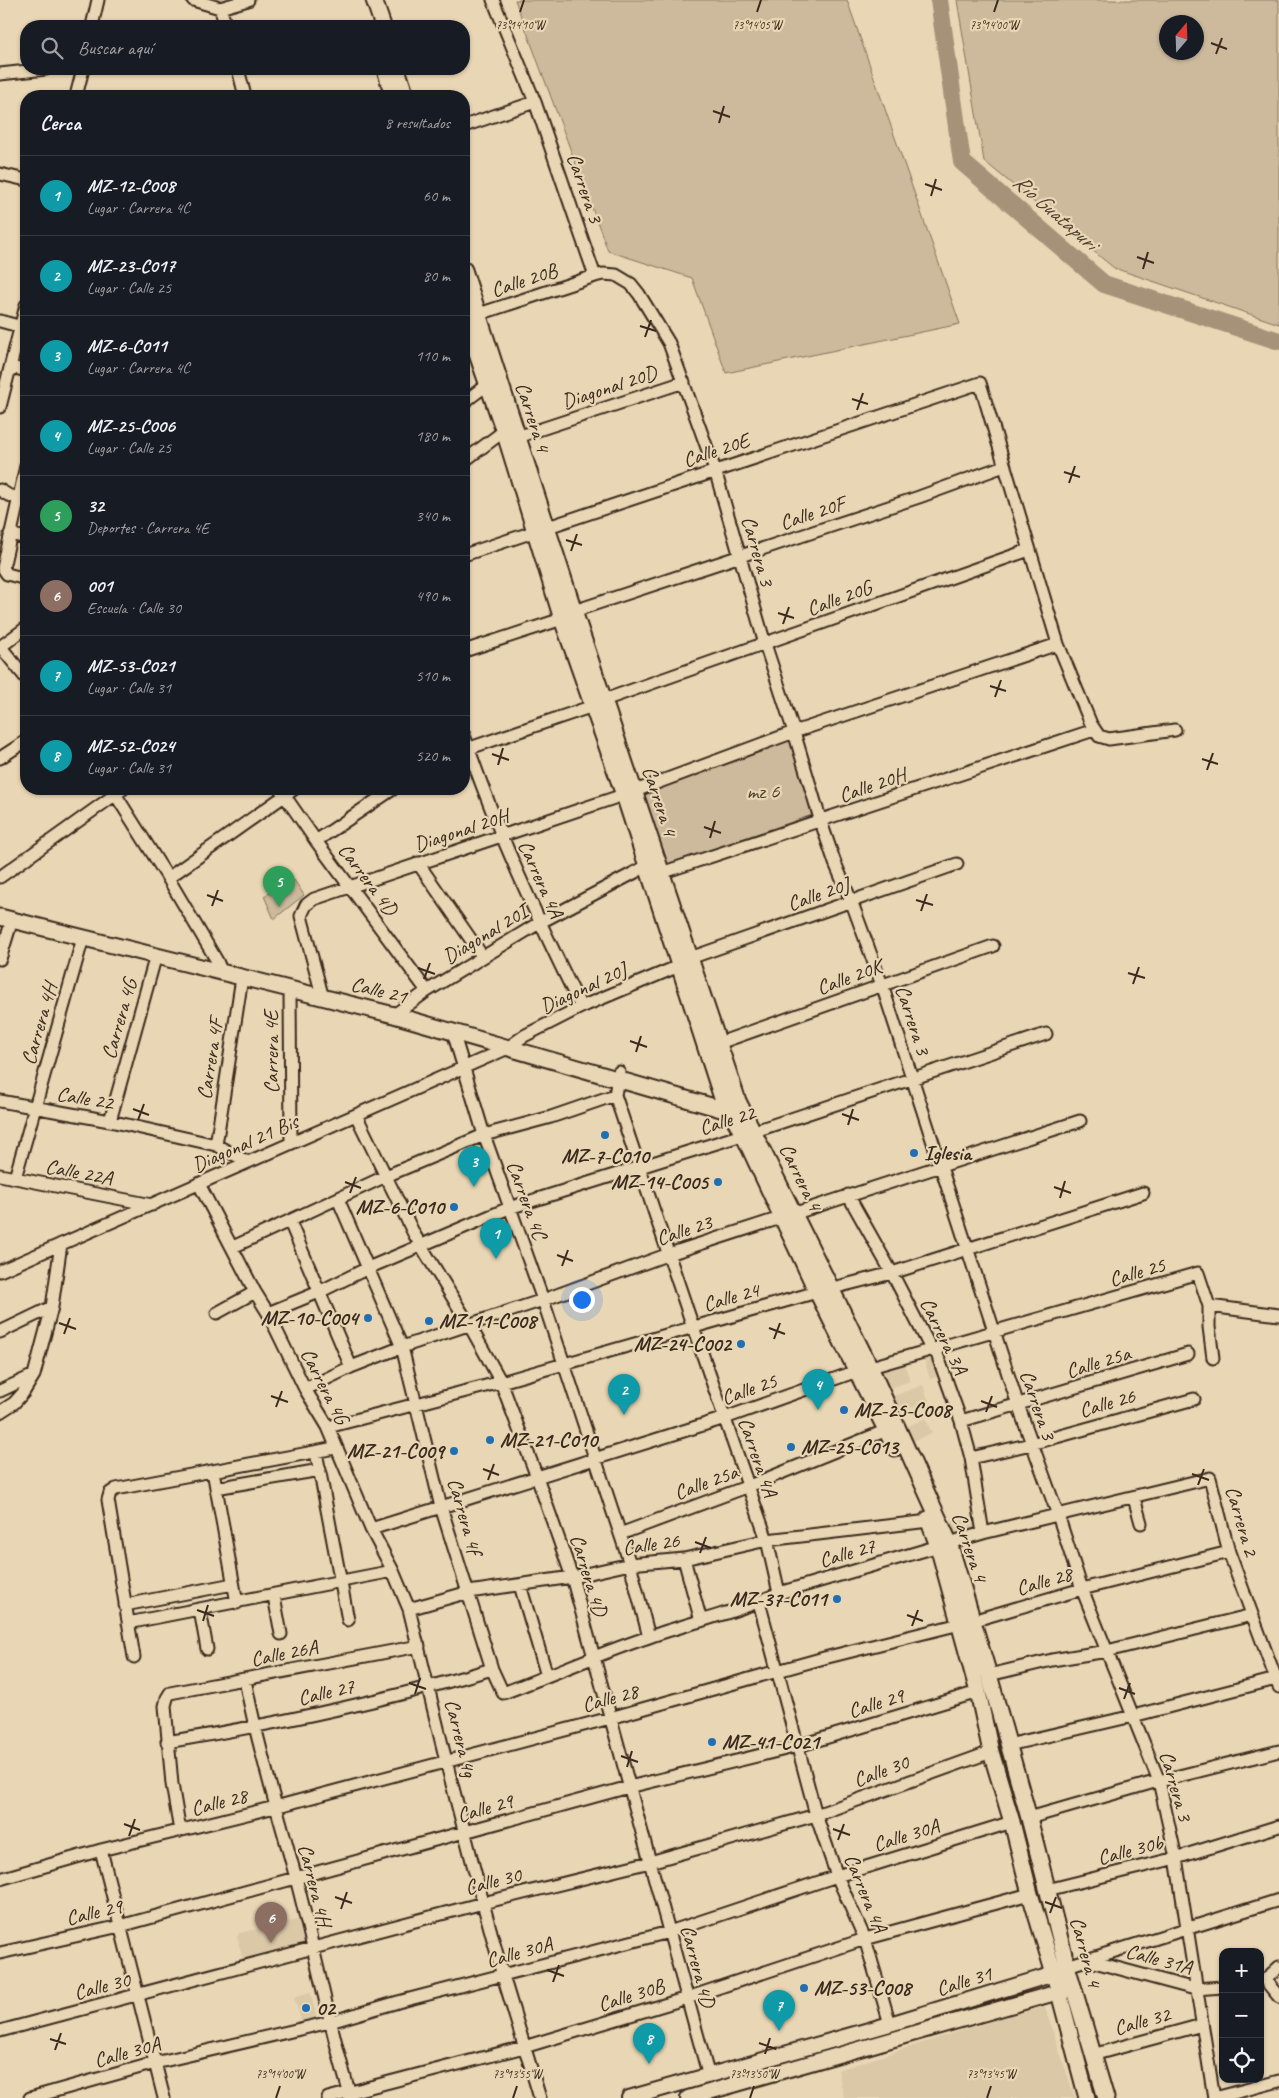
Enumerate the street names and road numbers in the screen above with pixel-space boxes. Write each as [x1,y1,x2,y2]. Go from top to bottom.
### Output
street label: Carrera 3 [561,150,609,228]
street label: Calle 20B [488,257,562,303]
street label: Diagonal 20D [558,359,661,415]
street label: Carrera 4 [510,379,557,458]
street label: Calle 20E [680,426,755,473]
street label: Calle 20F [776,489,852,536]
street label: Carrera 3 [736,513,781,591]
street label: Calle 20G [803,573,878,622]
street label: Calle 20H [835,760,912,808]
street label: Carrera 4 [637,763,684,842]
street label: Diagonal 20H [411,802,514,857]
street label: Carrera 4A [512,836,570,923]
street label: Carrera 4D [332,838,405,922]
street label: Calle 20J [784,870,856,917]
street label: Diagonal 20I [438,896,536,969]
street label: Calle 20K [813,952,889,1001]
street label: Diagonal 20J [536,955,634,1019]
street label: Calle 21 [348,970,411,1010]
street label: Carrera 4G [95,973,144,1062]
street label: Carrera 4H [15,977,64,1068]
street label: Carrera 3 [890,982,937,1060]
street label: Carrera 4E [258,1008,284,1093]
street label: Carrera 4F [191,1012,230,1101]
street label: Calle 22 [55,1080,117,1116]
street label: Calle 22 [696,1099,760,1141]
street label: Diagonal 21 Bis [188,1107,304,1178]
street label: Carrera 4 [774,1139,830,1217]
street label: Calle 22A [43,1153,116,1191]
street label: Carrera 4C [501,1157,554,1245]
street label: Calle 23 [653,1208,717,1251]
street label: Calle 25 [1106,1251,1169,1292]
street label: Calle 24 [700,1276,764,1317]
street label: Carrera 3A [914,1293,974,1380]
street label: Calle 25a [1063,1339,1135,1384]
street label: Carrera 4G [295,1344,356,1431]
street label: Calle 25 [718,1367,782,1411]
street label: Carrera 3 [1014,1367,1062,1445]
street label: Calle 26 [1076,1382,1139,1423]
street label: Carrera 4A [732,1414,784,1502]
street label: Calle 25a [670,1458,743,1506]
street label: Carrera 4f [442,1475,490,1562]
street label: Carrera 2 [1220,1483,1265,1561]
street label: Carrera 4 [946,1509,995,1588]
street label: Calle 26 [621,1527,682,1561]
street label: Carrera 4D [564,1531,614,1621]
street label: Calle 27 [816,1532,879,1573]
street label: Calle 28 [1013,1560,1077,1601]
street label: Calle 26A [248,1634,321,1672]
street label: Calle 27 [295,1673,358,1711]
street label: Calle 28 [579,1677,643,1718]
street label: Calle 29 [845,1682,909,1724]
street label: Carrera 4g [439,1696,484,1781]
street label: Carrera 3 [1154,1748,1199,1826]
street label: Calle 30 [850,1749,914,1793]
street label: Calle 28 [188,1782,252,1822]
street label: Calle 29 [454,1787,517,1828]
street label: Calle 30A [870,1812,943,1857]
street label: Calle 30b [1095,1829,1167,1871]
street label: Carrera 4H [292,1841,338,1932]
street label: Carrera 4A [839,1850,894,1937]
street label: Calle 30 [462,1861,525,1901]
street label: Calle 29 [63,1893,126,1931]
street label: Carrera 4 [1064,1914,1108,1992]
street label: Carrera 4D [675,1922,722,2012]
street label: Calle 30A [483,1930,556,1973]
street label: Calle 31A [1123,1938,1196,1981]
street label: Calle 31 [933,1960,997,2002]
street label: Calle 30 [71,1966,134,2006]
street label: Calle 30B [595,1972,669,2017]
street label: Calle 32 [1111,2001,1174,2041]
street label: Calle 30A [91,2030,164,2073]

